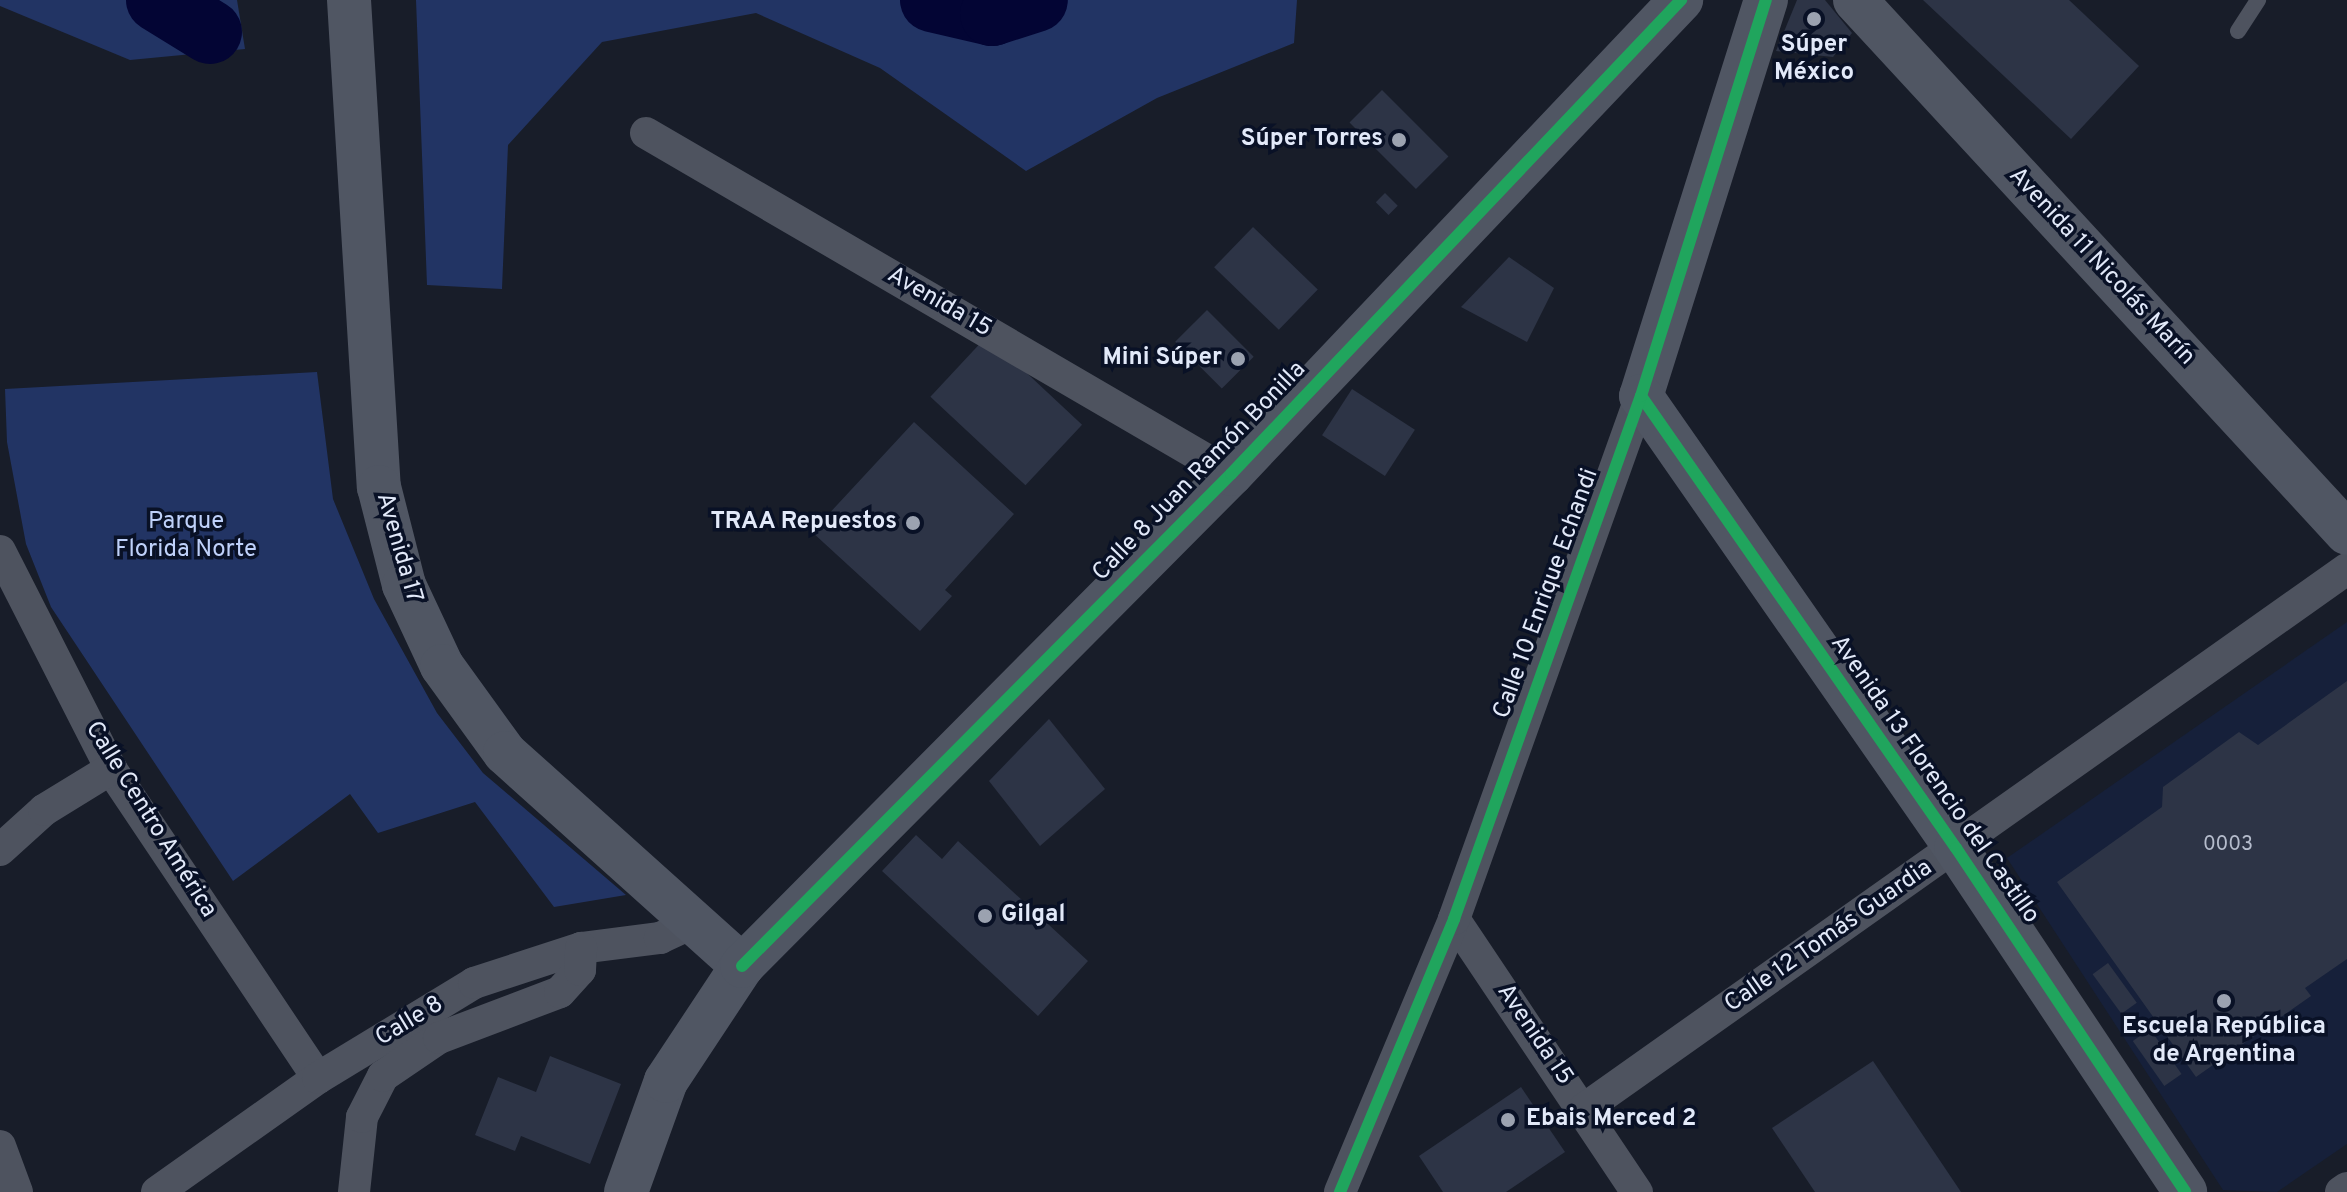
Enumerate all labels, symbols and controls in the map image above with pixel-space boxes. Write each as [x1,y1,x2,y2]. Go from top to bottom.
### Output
marker: Súper México [1805,10,1823,28]
place label: Súper México [1774,32,1854,88]
place label: Súper Torres [1241,126,1383,154]
marker: Súper Torres [1390,131,1408,149]
street label: Avenida 11 Nicolás Marín [2002,162,2200,372]
street label: Avenida 15 [882,262,996,344]
place label: Mini Súper [1102,345,1222,373]
marker: Mini Súper [1229,350,1247,368]
street label: Calle 8 Juan Ramón Bonilla [1087,356,1313,588]
street label: Calle 10 Enrique Echandi [1488,465,1606,723]
street label: Avenida 17 [369,490,427,606]
park label: Parque Florida Norte [115,509,257,565]
place label: TRAA Repuestos [709,509,897,537]
marker: TRAA Repuestos [904,514,922,532]
street label: Avenida 13 Florencio del Castillo [1823,630,2045,930]
street label: Calle Centro América [78,716,222,924]
house number: 0003 [2203,833,2253,857]
street label: Calle 12 Tomás Guardia [1719,854,1939,1020]
place label: Gilgal [1001,902,1065,930]
marker: Gilgal [976,907,994,925]
street label: Avenida 15 [1490,979,1578,1091]
street label: Calle 8 [371,991,449,1053]
marker: Escuela República de Argentina [2215,992,2233,1010]
place label: Escuela República de Argentina [2122,1014,2326,1070]
place label: Ebais Merced 2 [1526,1106,1696,1134]
marker: Ebais Merced 2 [1497,1109,1519,1131]

